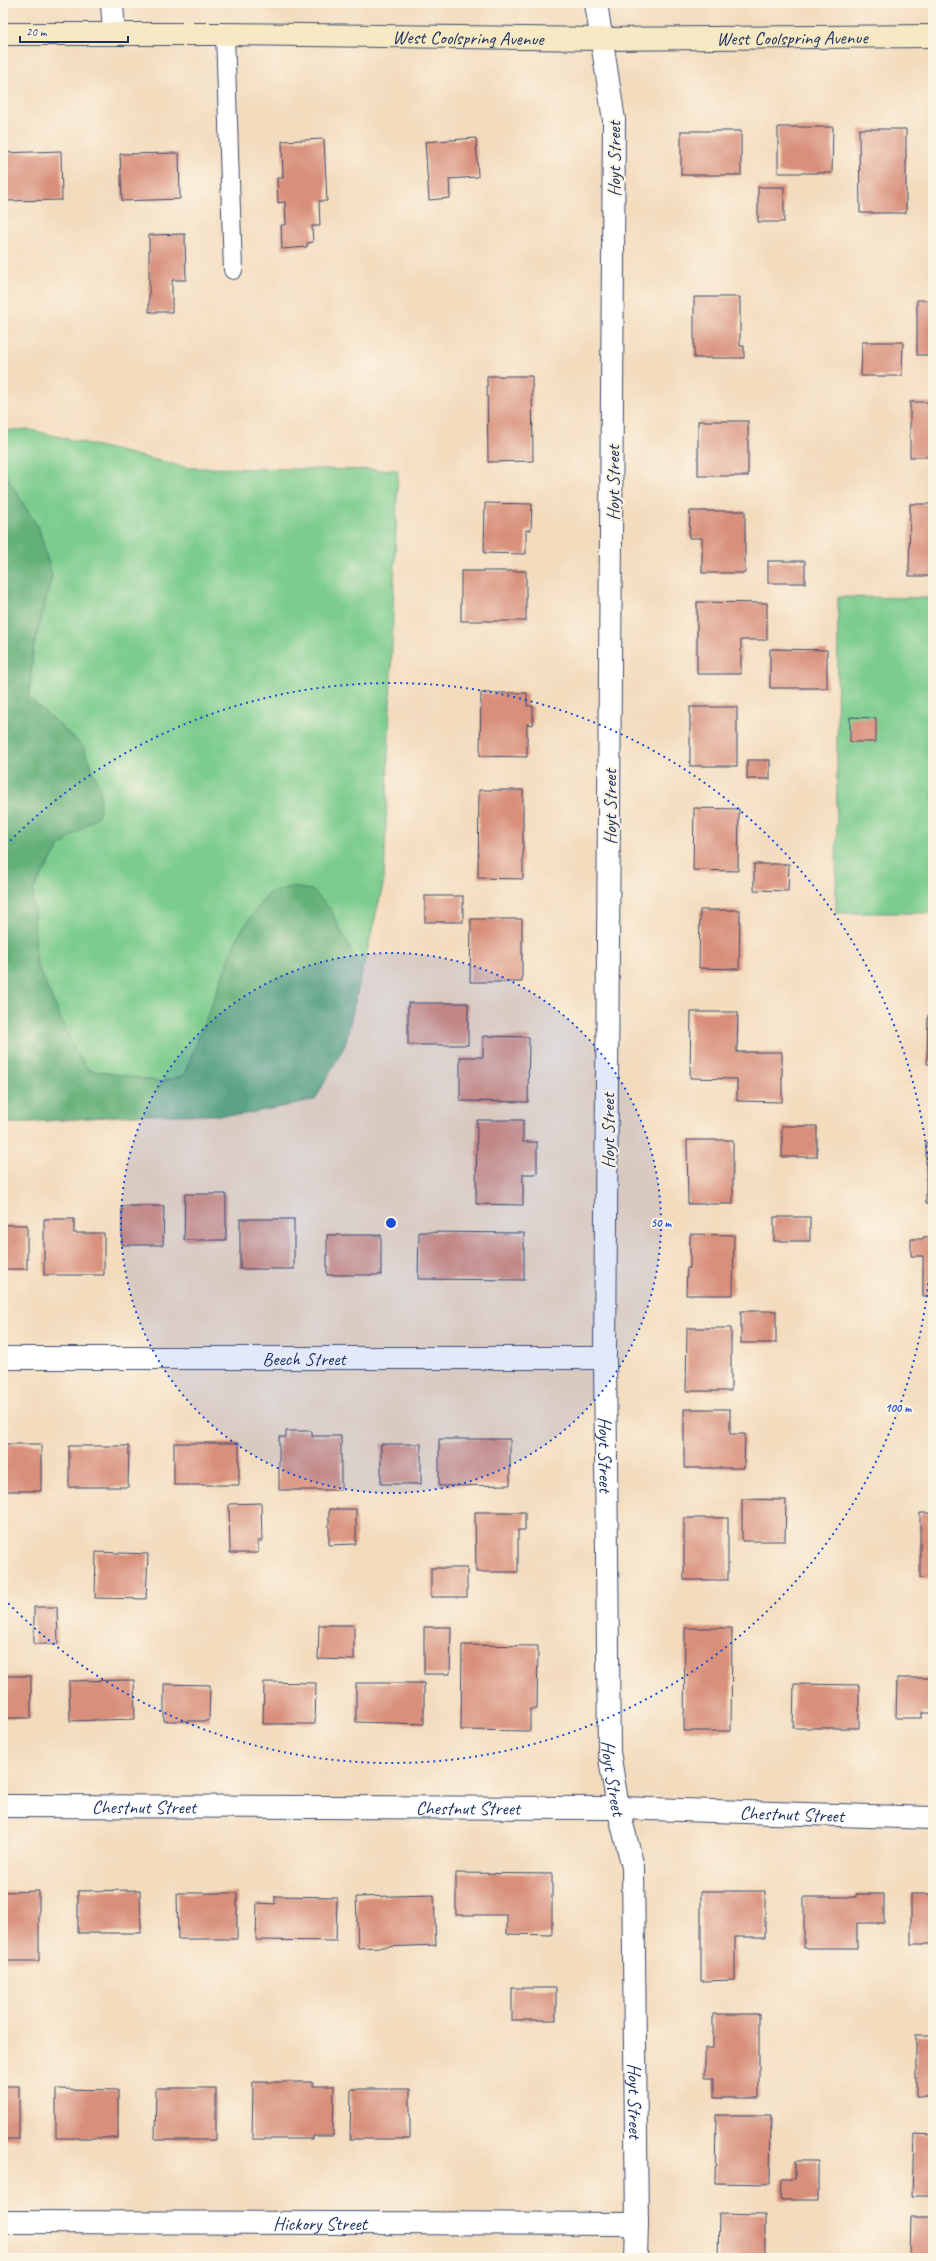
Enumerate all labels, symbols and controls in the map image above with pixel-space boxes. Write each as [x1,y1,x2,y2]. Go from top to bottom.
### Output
scale bar [20,18,128,44]
text: 20 m [26,24,48,40]
street label: West Coolspring Avenue [392,25,545,51]
street label: West Coolspring Avenue [716,26,869,51]
street label: Hoyt Street [602,120,626,197]
street label: Hoyt Street [601,444,625,521]
street label: Hoyt Street [598,768,622,845]
street label: Hoyt Street [596,1092,620,1169]
text: 50 m [651,1215,672,1231]
centre of rings [384,1216,398,1230]
street label: Beech Street [262,1347,347,1371]
text: 100 m [885,1400,912,1416]
street label: Hoyt Street [593,1417,617,1494]
street label: Hoyt Street [596,1741,631,1820]
street label: Chestnut Street [92,1795,198,1820]
street label: Chestnut Street [416,1796,522,1821]
street label: Chestnut Street [739,1801,846,1828]
street label: Hoyt Street [622,2063,647,2141]
street label: Hickory Street [273,2212,369,2236]

